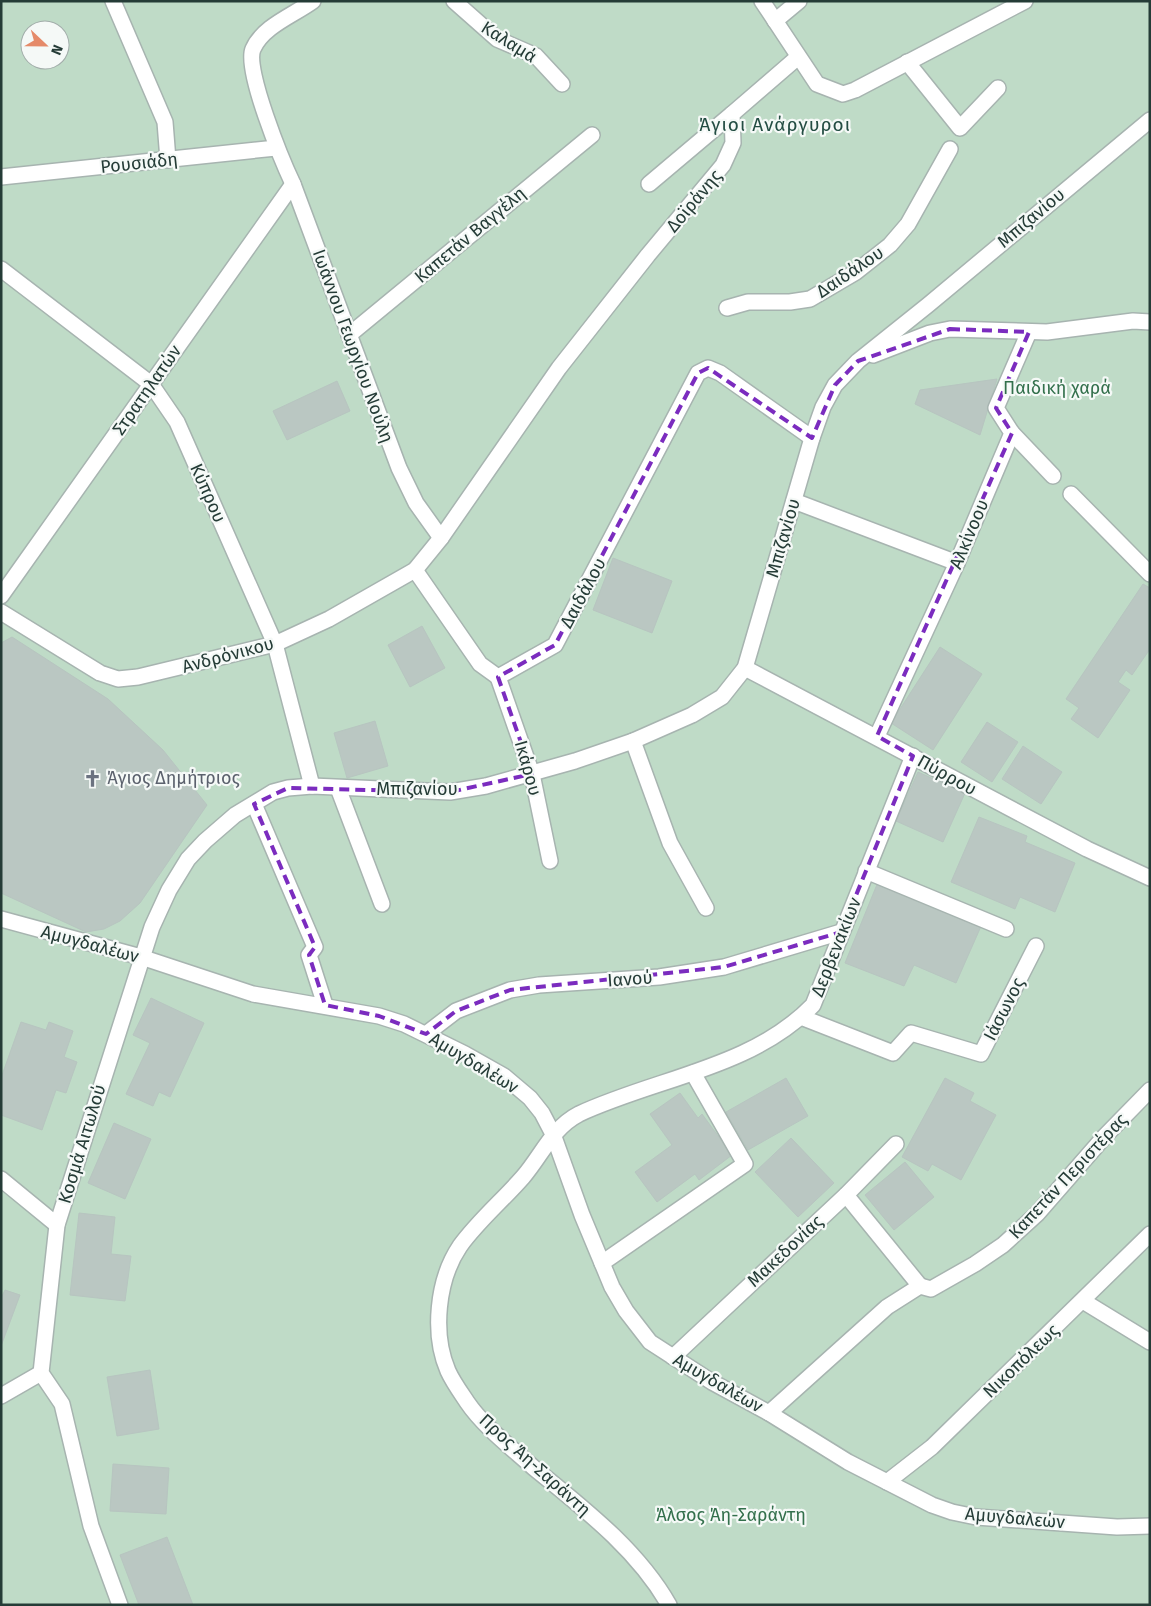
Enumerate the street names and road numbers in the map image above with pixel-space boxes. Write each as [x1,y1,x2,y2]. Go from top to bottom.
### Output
street label: Καλαμά [477,16,541,68]
street label: Ρουσιάδη [99,148,179,178]
street label: Δοϊράνης [661,165,727,237]
street label: Καπετάν Βαγγέλη [410,182,530,288]
street label: Μπιζανίου [993,183,1069,253]
street label: Δαιδάλου [812,241,888,303]
street label: Ιωάννου Γεωργίου Νούλη [308,246,398,446]
street label: Στρατηλατών [108,340,186,439]
street label: Κύπρου [185,460,231,526]
street label: Μπιζανίου [761,496,805,580]
street label: Αλκίνοου [945,496,993,572]
street label: Δαιδάλου [555,554,611,632]
street label: Ανδρόνικου [180,632,276,678]
street label: Ικάρου [510,738,546,798]
street label: Πύρρου [914,750,980,800]
street label: Μπιζανίου [376,778,458,800]
street label: Δερβενακίων [806,894,866,1000]
street label: Αμυγδαλέων [39,920,141,968]
street label: Ιανού [607,966,653,992]
street label: Ιάσωνος [979,973,1029,1044]
street label: Αμυγδαλέων [425,1028,523,1098]
street label: Κοσμά Αιτωλού [53,1082,111,1206]
street label: Καπετάν Περιστέρας [1004,1108,1132,1243]
street label: Μακεδονίας [743,1210,828,1292]
street label: Νικοπόλεως [978,1319,1064,1403]
street label: Αμυγδαλέων [669,1348,767,1418]
street label: Προς Άη-Σαράντη [475,1409,595,1521]
street label: Αμυγδαλεών [964,1503,1066,1533]

